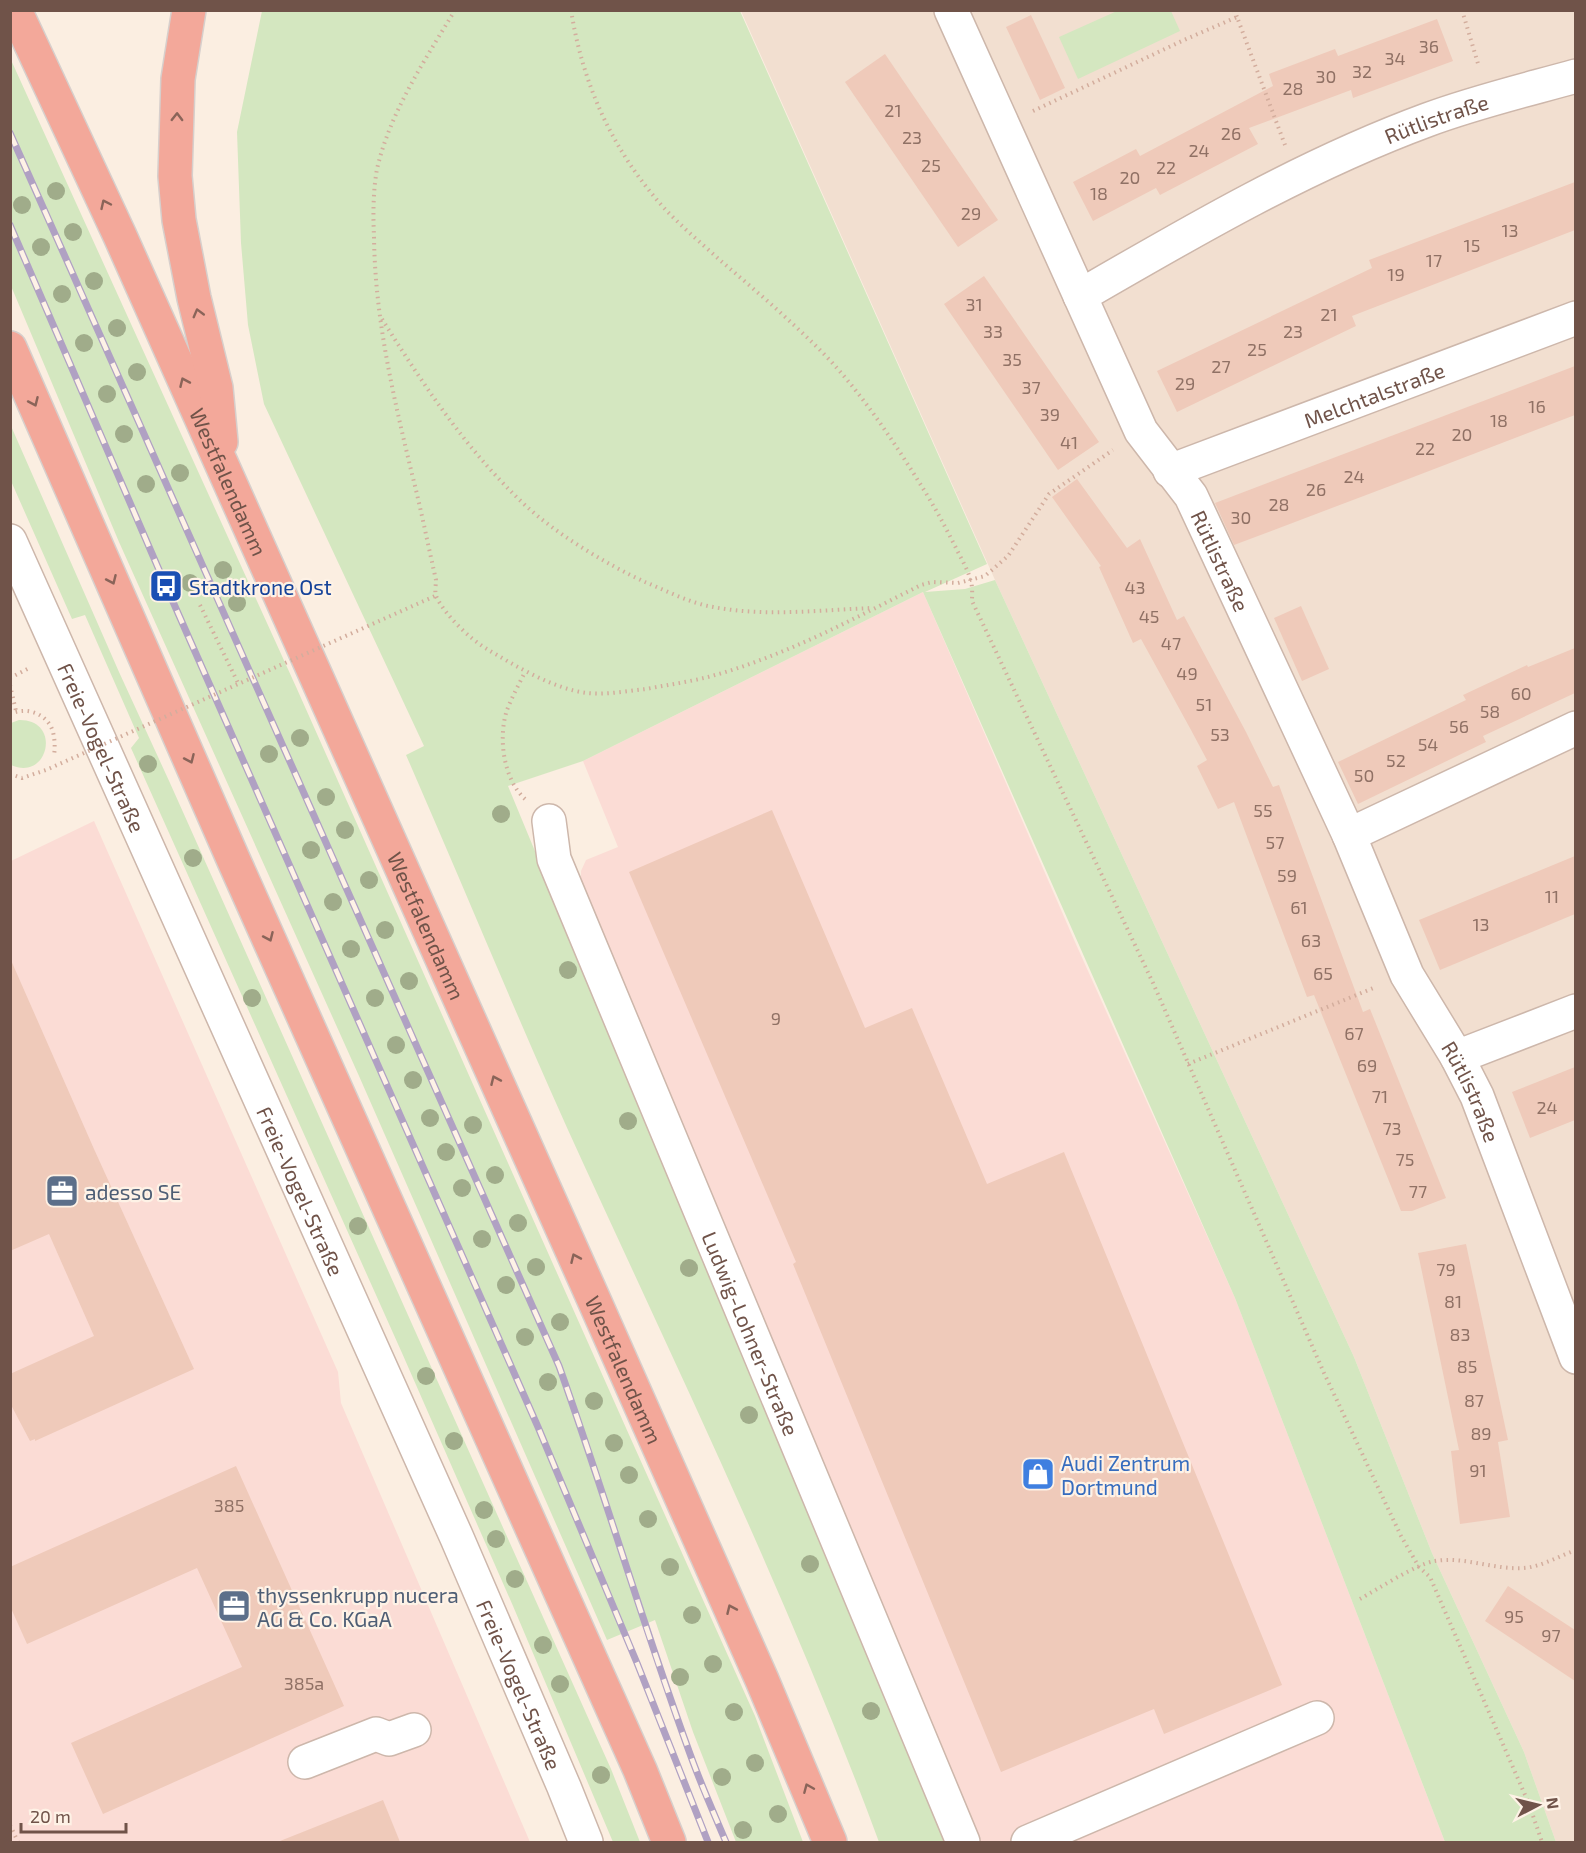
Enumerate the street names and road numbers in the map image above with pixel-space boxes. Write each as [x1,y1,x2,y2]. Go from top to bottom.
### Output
street label: Rütlistraße [1380,88,1491,148]
street label: Melchtalstraße [1300,356,1448,432]
street label: Westfalendamm [186,404,273,559]
street label: Rütlistraße [1187,506,1255,615]
street label: Freie-Vogel-Straße [54,659,151,836]
street label: Westfalendamm [383,848,471,1003]
street label: Rütlistraße [1438,1036,1506,1145]
street label: Freie-Vogel-Straße [252,1102,350,1279]
street label: Ludwig-Lohner-Straße [698,1228,805,1439]
street label: Westfalendamm [581,1292,668,1447]
street label: Freie-Vogel-Straße [472,1596,568,1773]

